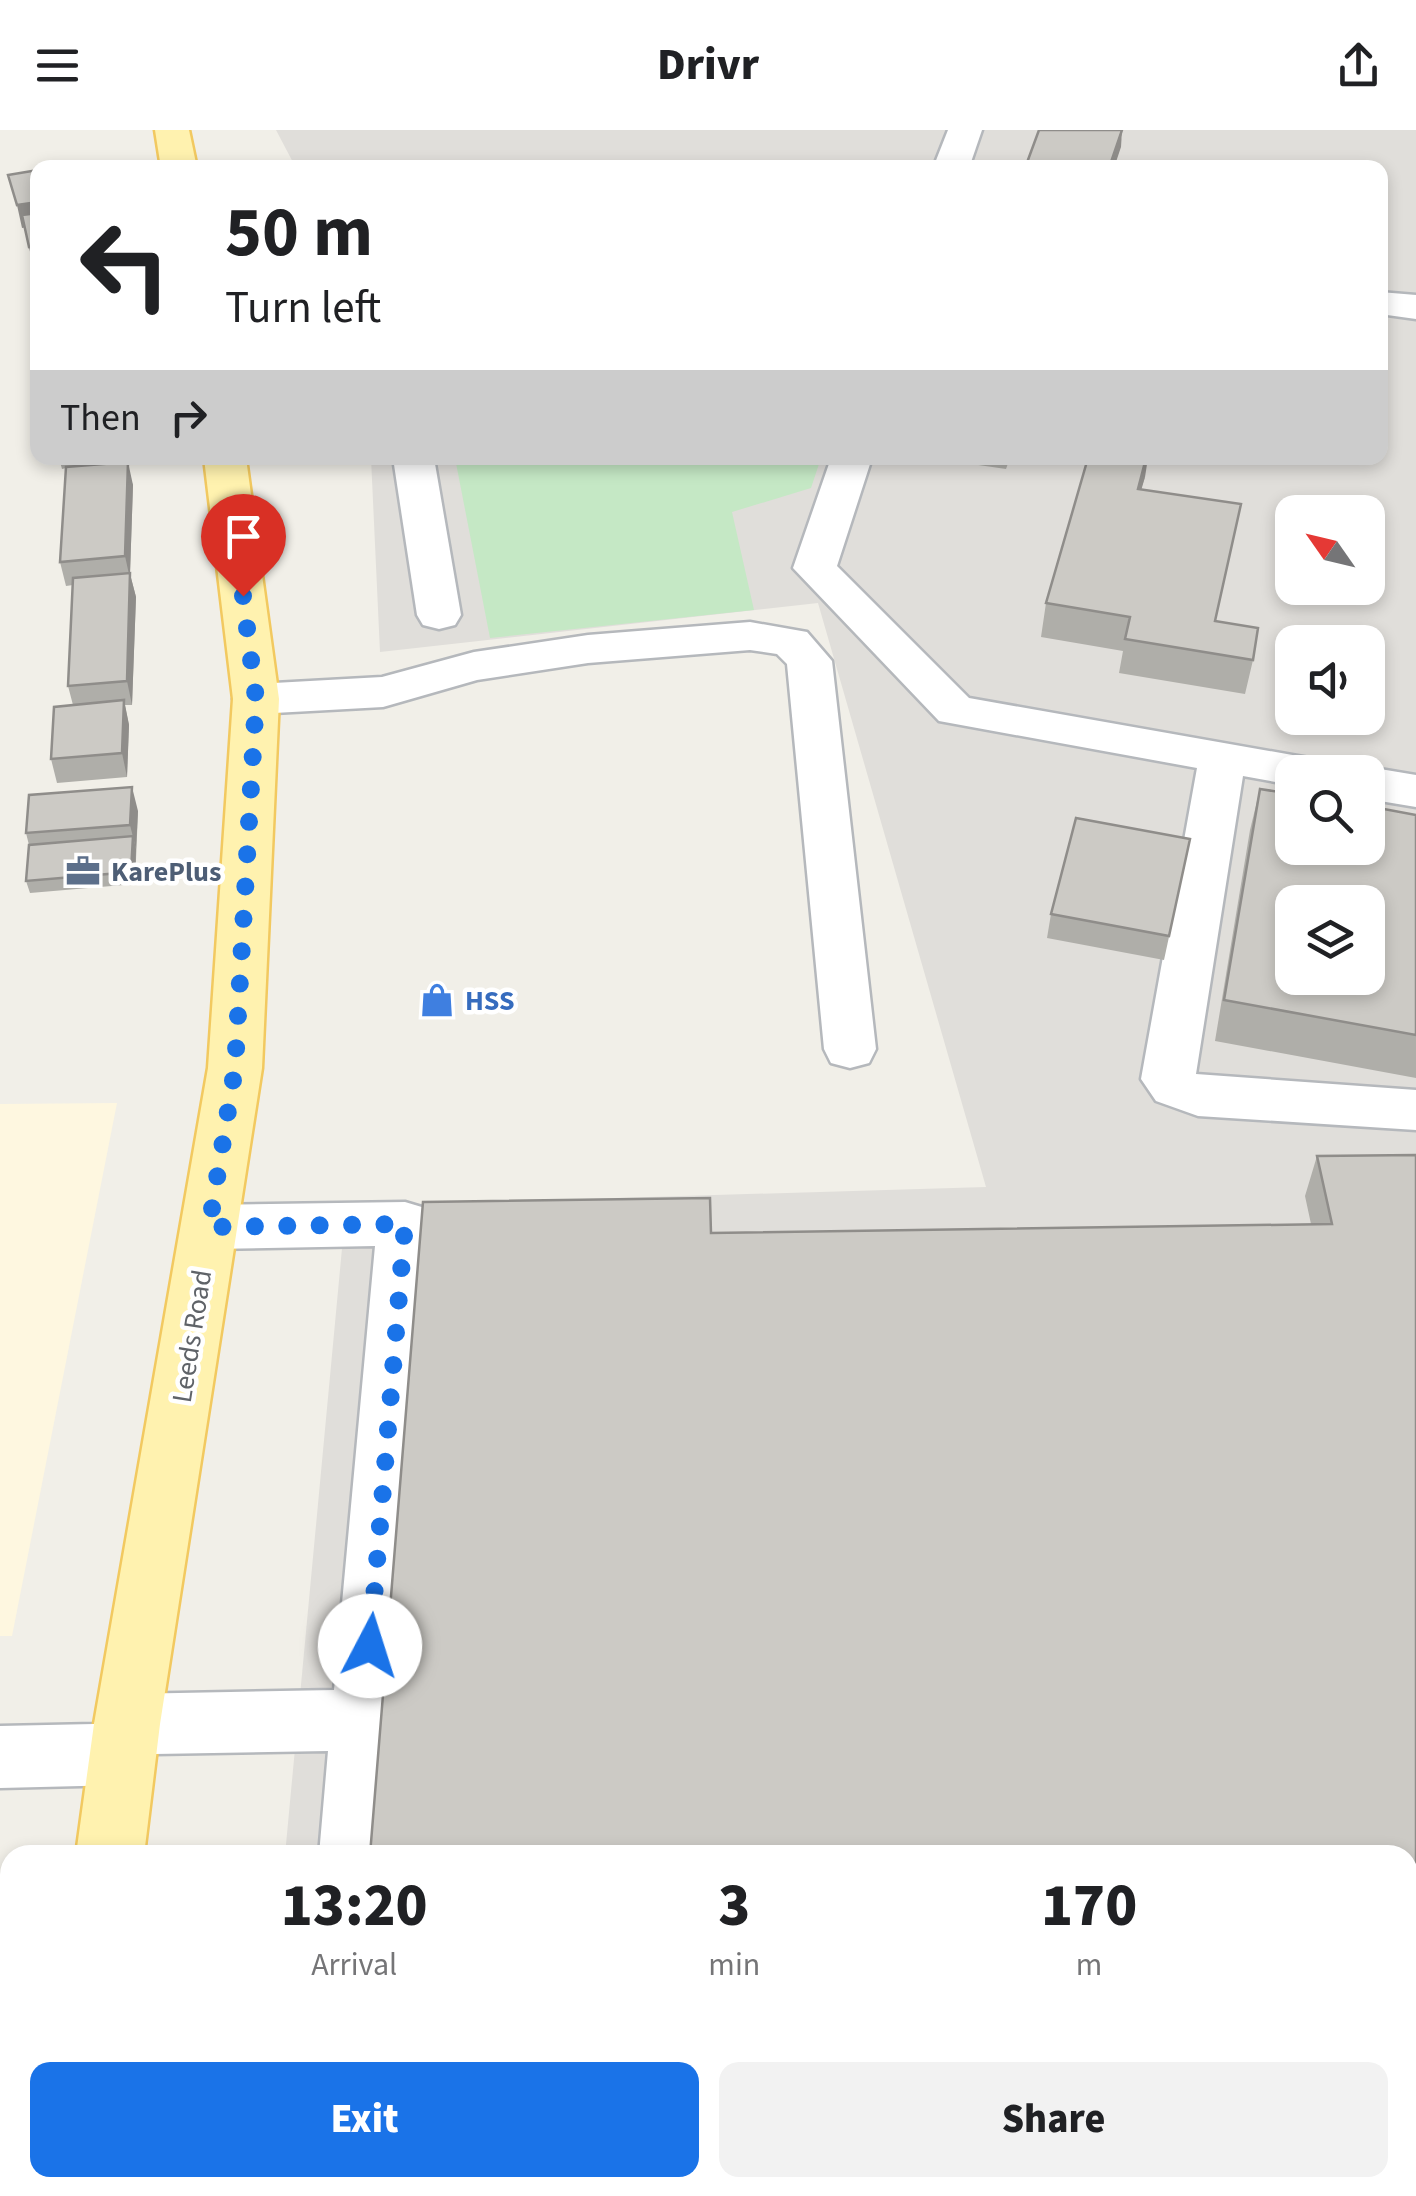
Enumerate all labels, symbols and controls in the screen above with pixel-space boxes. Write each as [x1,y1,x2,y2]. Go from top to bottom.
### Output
text: Drivr [657,33,759,97]
icon: menu [30,38,85,93]
icon: share [1331,38,1386,93]
text: 50 m [225,183,373,283]
icon: left [60,200,190,330]
text: Turn left [225,276,381,340]
icon: right [161,390,216,445]
text: Then [60,391,141,445]
pin [201,494,286,597]
north arrow [1275,495,1385,605]
map controls [1275,495,1385,995]
icon: arrive [216,509,271,564]
button: sound [1275,625,1385,735]
button: search [1275,755,1385,865]
office icon: KarePlus [64,852,102,890]
place label: KarePlus [111,852,221,892]
button: layers [1275,885,1385,995]
shop icon: HSS [418,981,456,1019]
place label: HSS [465,981,515,1021]
street label: Leeds Road [162,1267,222,1405]
position arrow [318,1594,422,1698]
text: 13:20 [281,1864,428,1949]
text: 3 [718,1864,750,1949]
text: 170 [1041,1864,1137,1949]
text: Arrival [311,1942,397,1988]
text: min [708,1942,760,1988]
text: m [1076,1942,1102,1988]
button: Exit [30,2062,699,2177]
button: Share [719,2062,1388,2177]

